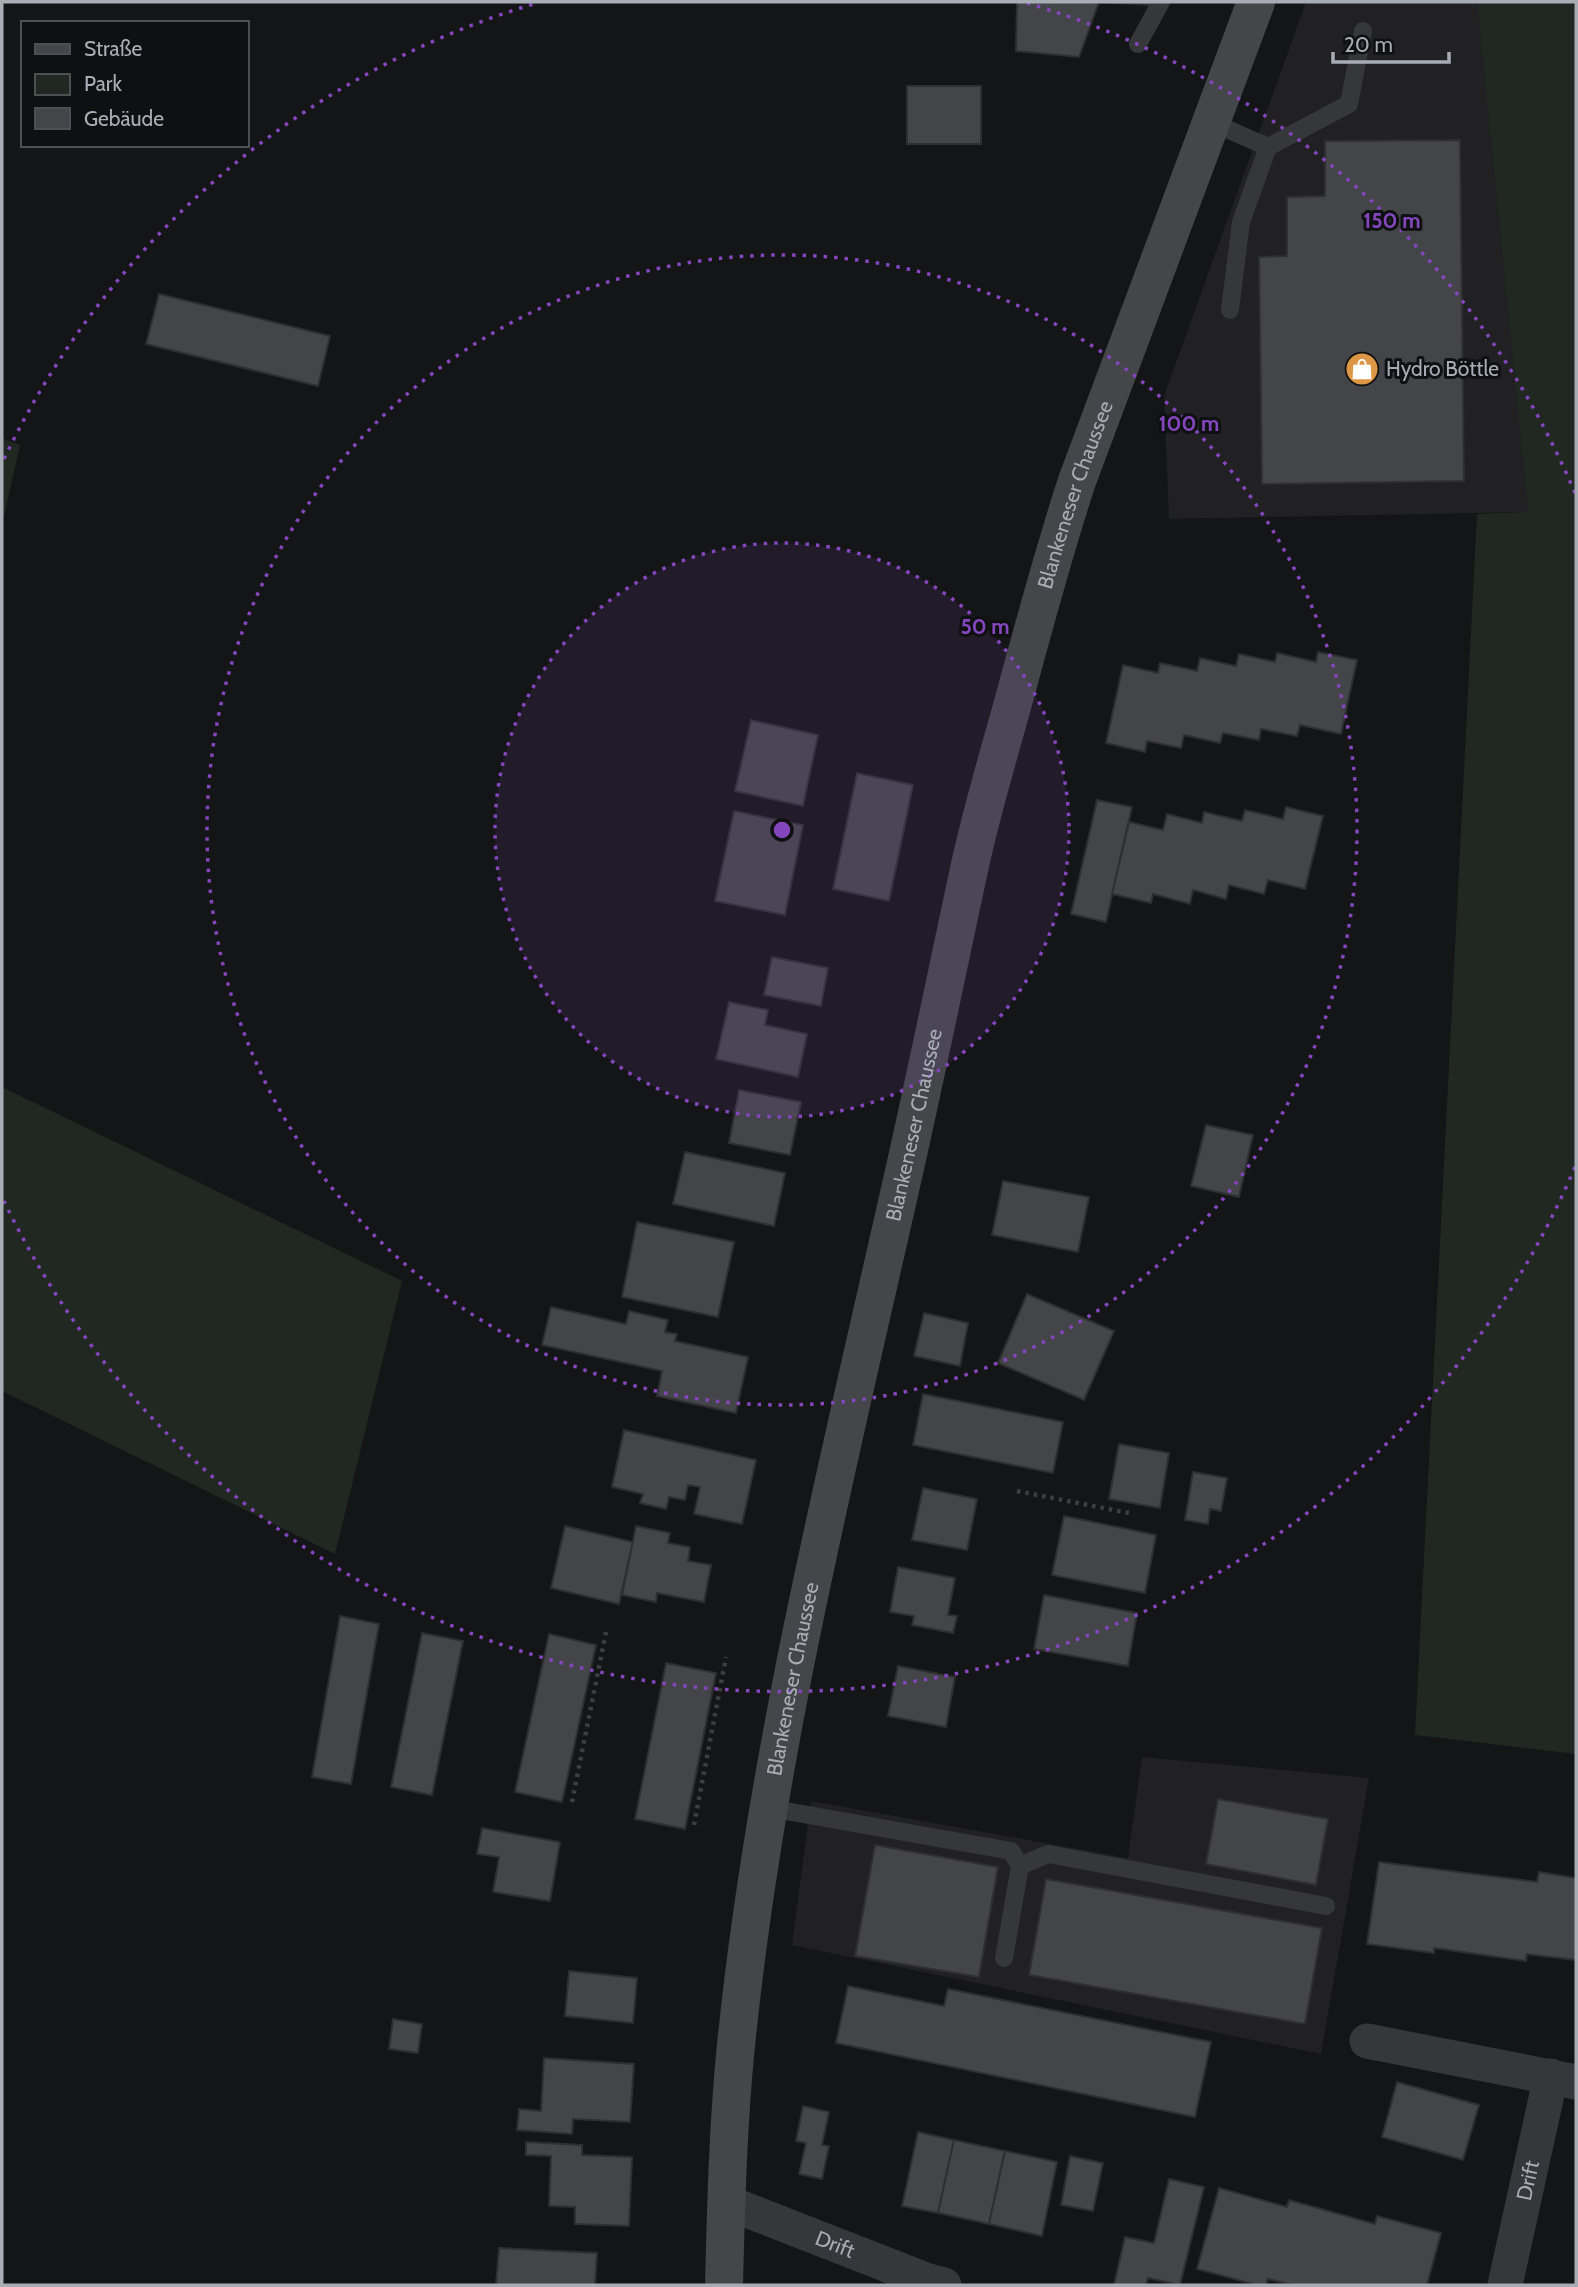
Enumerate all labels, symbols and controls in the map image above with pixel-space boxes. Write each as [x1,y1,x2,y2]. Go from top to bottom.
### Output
legend [21,21,248,147]
scale bar [1333,21,1448,65]
text: 20 m [1344,32,1393,57]
text: Straße [84,36,143,61]
text: Park [84,71,122,96]
text: Gebäude [84,106,164,131]
text: 150 m [1364,208,1420,233]
shop icon: Hydro Böttle [1343,350,1381,388]
place label: Hydro Böttle [1386,356,1499,381]
street label: Blankeneser Chaussee [1032,397,1118,591]
text: 100 m [1159,411,1219,436]
text: 50 m [960,614,1010,639]
centre of rings [770,818,794,842]
street label: Blankeneser Chaussee [880,1026,947,1224]
street label: Blankeneser Chaussee [761,1580,824,1778]
street label: Drift [1511,2158,1544,2203]
street label: Drift [812,2225,858,2263]

